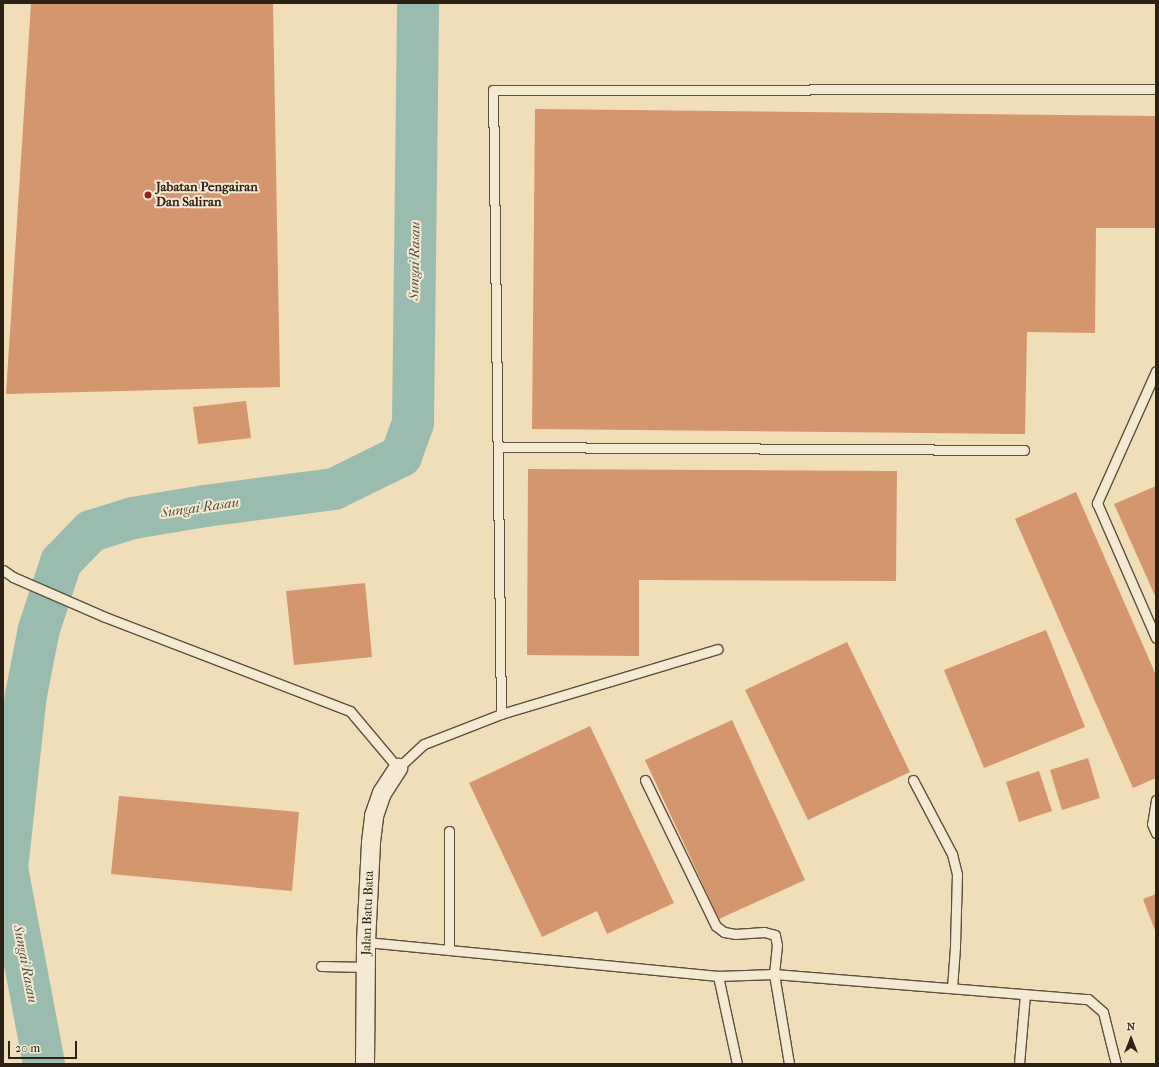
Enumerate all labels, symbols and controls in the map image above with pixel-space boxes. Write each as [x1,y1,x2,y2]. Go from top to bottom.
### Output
place label: Jabatan Pengairan Dan Saliran [156,180,258,211]
marker: Jabatan Pengairan Dan Saliran [143,190,153,200]
water label: Sungai Rasau [406,221,424,301]
water label: Sungai Rasau [160,494,240,522]
street label: Jalan Batu Bata [359,870,377,956]
water label: Sungai Rasau [9,924,41,1004]
north arrow [1111,1019,1151,1059]
text: N [1127,1020,1135,1033]
scale bar [10,1033,79,1059]
text: 20 m [15,1041,40,1055]

